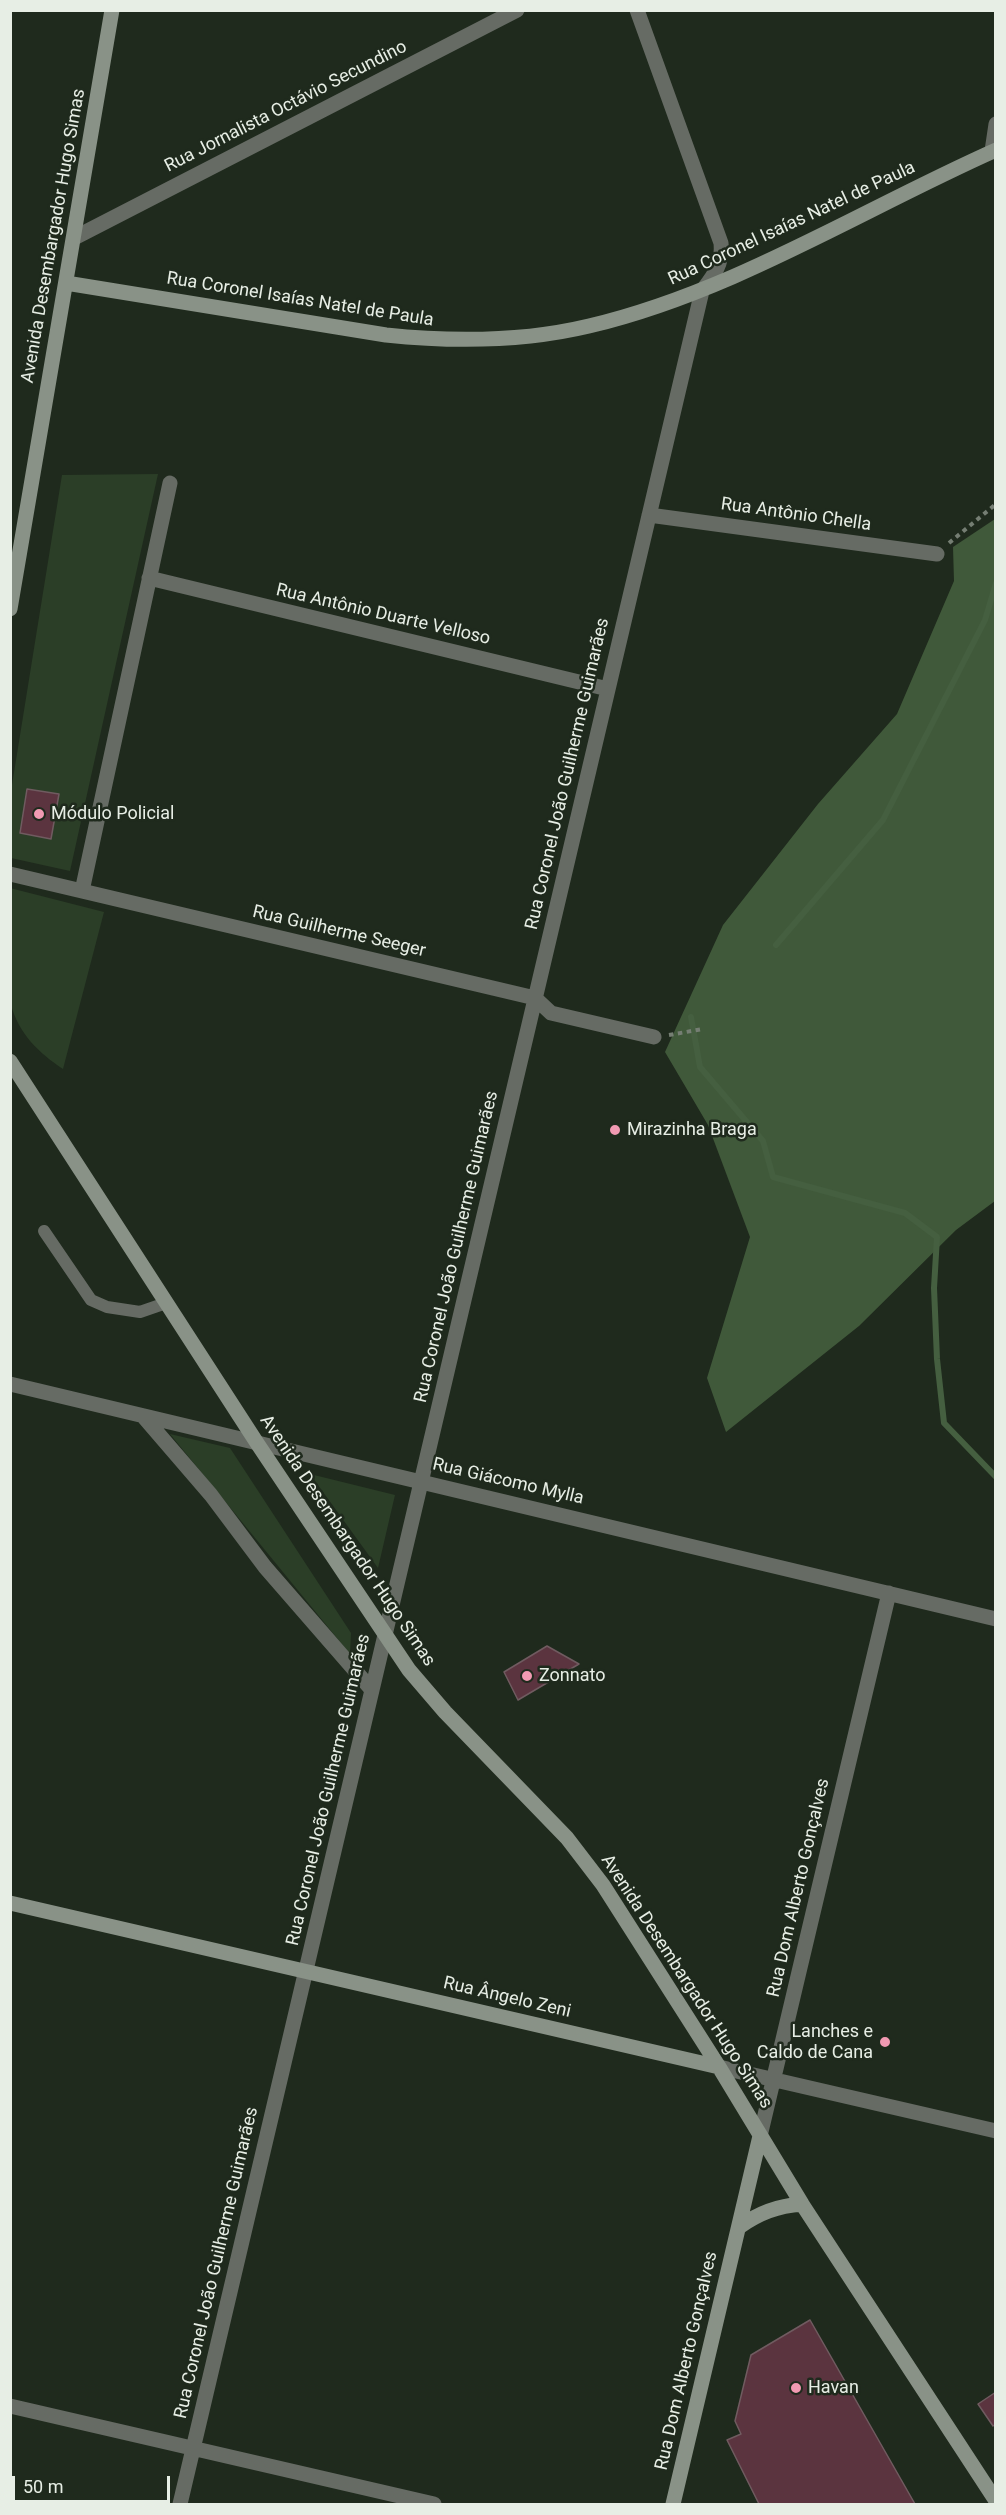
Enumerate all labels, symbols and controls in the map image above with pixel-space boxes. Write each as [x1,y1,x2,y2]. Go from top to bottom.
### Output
street label: Rua Jornalista Octávio Secundino [161,36,411,178]
street label: Avenida Desembargador Hugo Simas [17,87,91,385]
street label: Rua Coronel Isaías Natel de Paula [665,157,919,291]
street label: Rua Coronel Isaías Natel de Paula [165,268,435,332]
street label: Rua Antônio Chella [719,494,873,536]
street label: Rua Antônio Duarte Velloso [274,580,492,650]
street label: Rua Coronel João Guilherme Guimarães [522,616,614,932]
place label: Módulo Policial [51,803,174,825]
marker: Módulo Policial [32,807,46,821]
street label: Rua Guilherme Seeger [250,902,428,962]
street label: Rua Coronel João Guilherme Guimarães [411,1089,503,1405]
place label: Mirazinha Braga [627,1119,757,1141]
marker: Mirazinha Braga [608,1123,622,1137]
street label: Avenida Desembargador Hugo Simas [255,1411,439,1671]
street label: Rua Giácomo Mylla [430,1454,586,1510]
street label: Rua Coronel João Guilherme Guimarães [283,1632,375,1948]
place label: Zonnato [539,1665,606,1687]
marker: Zonnato [520,1669,534,1683]
street label: Rua Dom Alberto Gonçalves [763,1777,835,1999]
street label: Avenida Desembargador Hugo Simas [596,1851,776,2113]
street label: Rua Ângelo Zeni [441,1973,573,2023]
place label: Lanches e Caldo de Cana [757,2021,873,2064]
marker: Lanches e Caldo de Cana [878,2035,892,2049]
street label: Rua Coronel João Guilherme Guimarães [171,2105,263,2421]
street label: Rua Dom Alberto Gonçalves [651,2250,723,2472]
place label: Havan [808,2377,859,2399]
marker: Havan [789,2381,803,2395]
scale bar [15,2464,172,2502]
text: 50 m [23,2476,63,2497]

